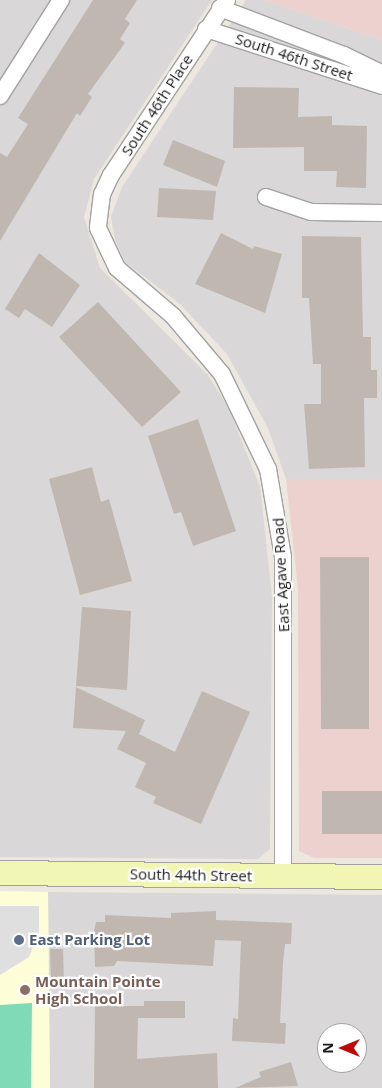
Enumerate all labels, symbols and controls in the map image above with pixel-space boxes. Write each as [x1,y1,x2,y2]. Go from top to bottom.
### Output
street label: South 46th Street [233,30,355,84]
street label: South 46th Place [118,51,196,159]
street label: East Agave Road [269,517,293,633]
street label: South 44th Street [130,865,252,885]
place label: East Parking Lot [29,931,150,949]
marker: East Parking Lot [13,934,25,946]
place label: Mountain Pointe High School [35,972,161,1007]
marker: Mountain Pointe High School [19,984,31,996]
north arrow [317,1023,367,1073]
text: N [318,1042,337,1054]

